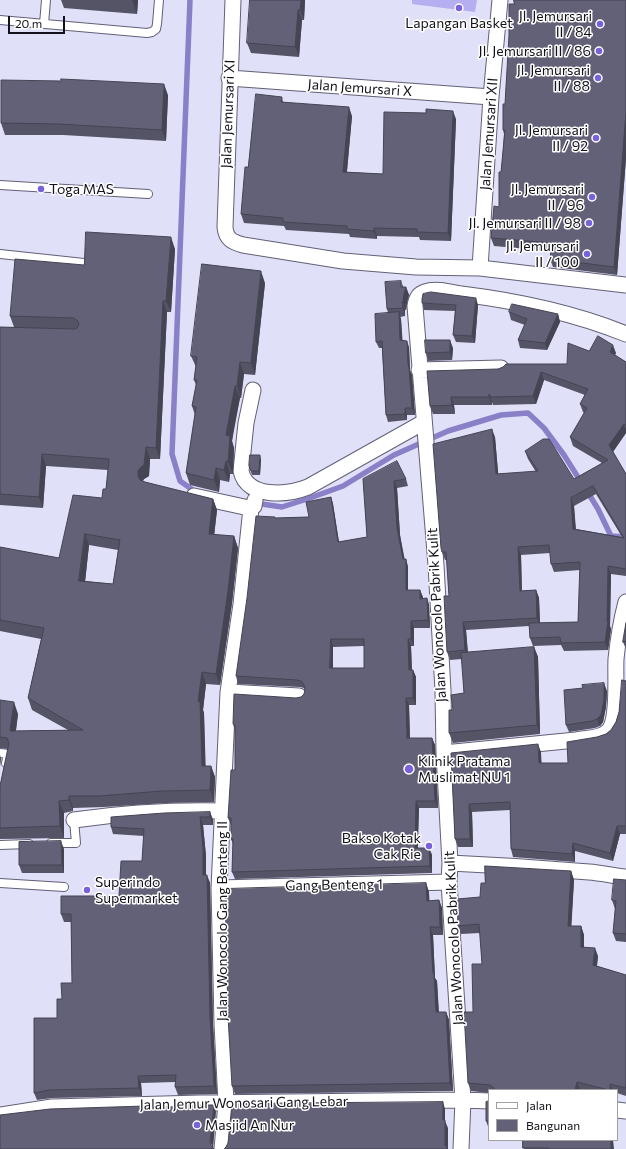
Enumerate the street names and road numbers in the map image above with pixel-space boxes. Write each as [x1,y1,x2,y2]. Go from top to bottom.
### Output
street label: Jalan Jemursari XI [218,59,238,169]
street label: Jalan Jemursari X [307,76,413,100]
street label: Jalan Jemursari XII [477,77,501,191]
street label: Jalan Wonocolo Pabrik Kulit [424,527,450,703]
street label: Jalan Wonocolo Gang Benteng II [214,821,230,1021]
street label: Jalan Wonocolo Pabrik Kulit [441,850,467,1026]
street label: Gang Benteng 1 [285,876,383,894]
street label: Jalan Jemur Wonosari Gang Lebar [140,1093,348,1113]

